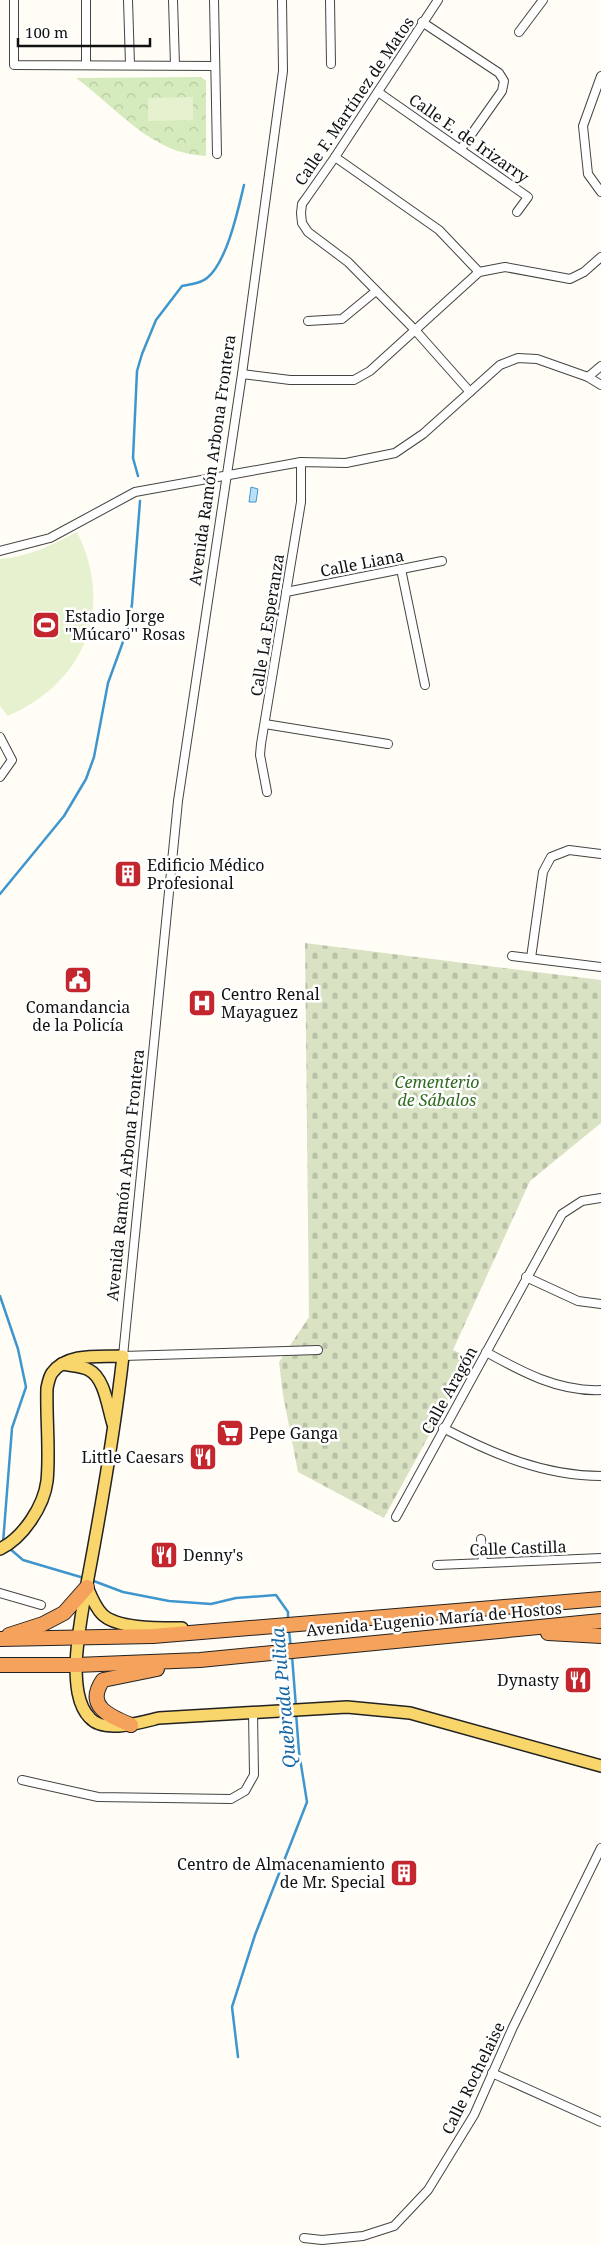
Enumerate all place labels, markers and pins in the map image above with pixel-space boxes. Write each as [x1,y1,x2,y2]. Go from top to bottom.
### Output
place label: Estadio Jorge ''Múcaro'' Rosas [65,605,185,645]
sports icon: Estadio Jorge ''Múcaro'' Rosas [31,610,61,640]
place label: Edificio Médico Profesional [147,854,265,894]
building icon: Edificio Médico Profesional [113,859,143,889]
public building icon: Comandancia de la Policía [63,965,93,995]
place label: Centro Renal Mayaguez [221,983,320,1023]
hospital icon: Centro Renal Mayaguez [187,988,217,1018]
place label: Comandancia de la Policía [26,996,130,1036]
supermarket icon: Pepe Ganga [215,1418,245,1448]
place label: Pepe Ganga [249,1422,338,1444]
restaurant icon: Little Caesars [188,1442,218,1472]
place label: Little Caesars [82,1446,184,1468]
restaurant icon: Denny's [149,1540,179,1570]
place label: Denny's [183,1544,243,1566]
restaurant icon: Dynasty [563,1665,593,1695]
place label: Dynasty [497,1669,560,1691]
place label: Centro de Almacenamiento de Mr. Special [177,1853,385,1893]
building icon: Centro de Almacenamiento de Mr. Special [389,1858,419,1888]

